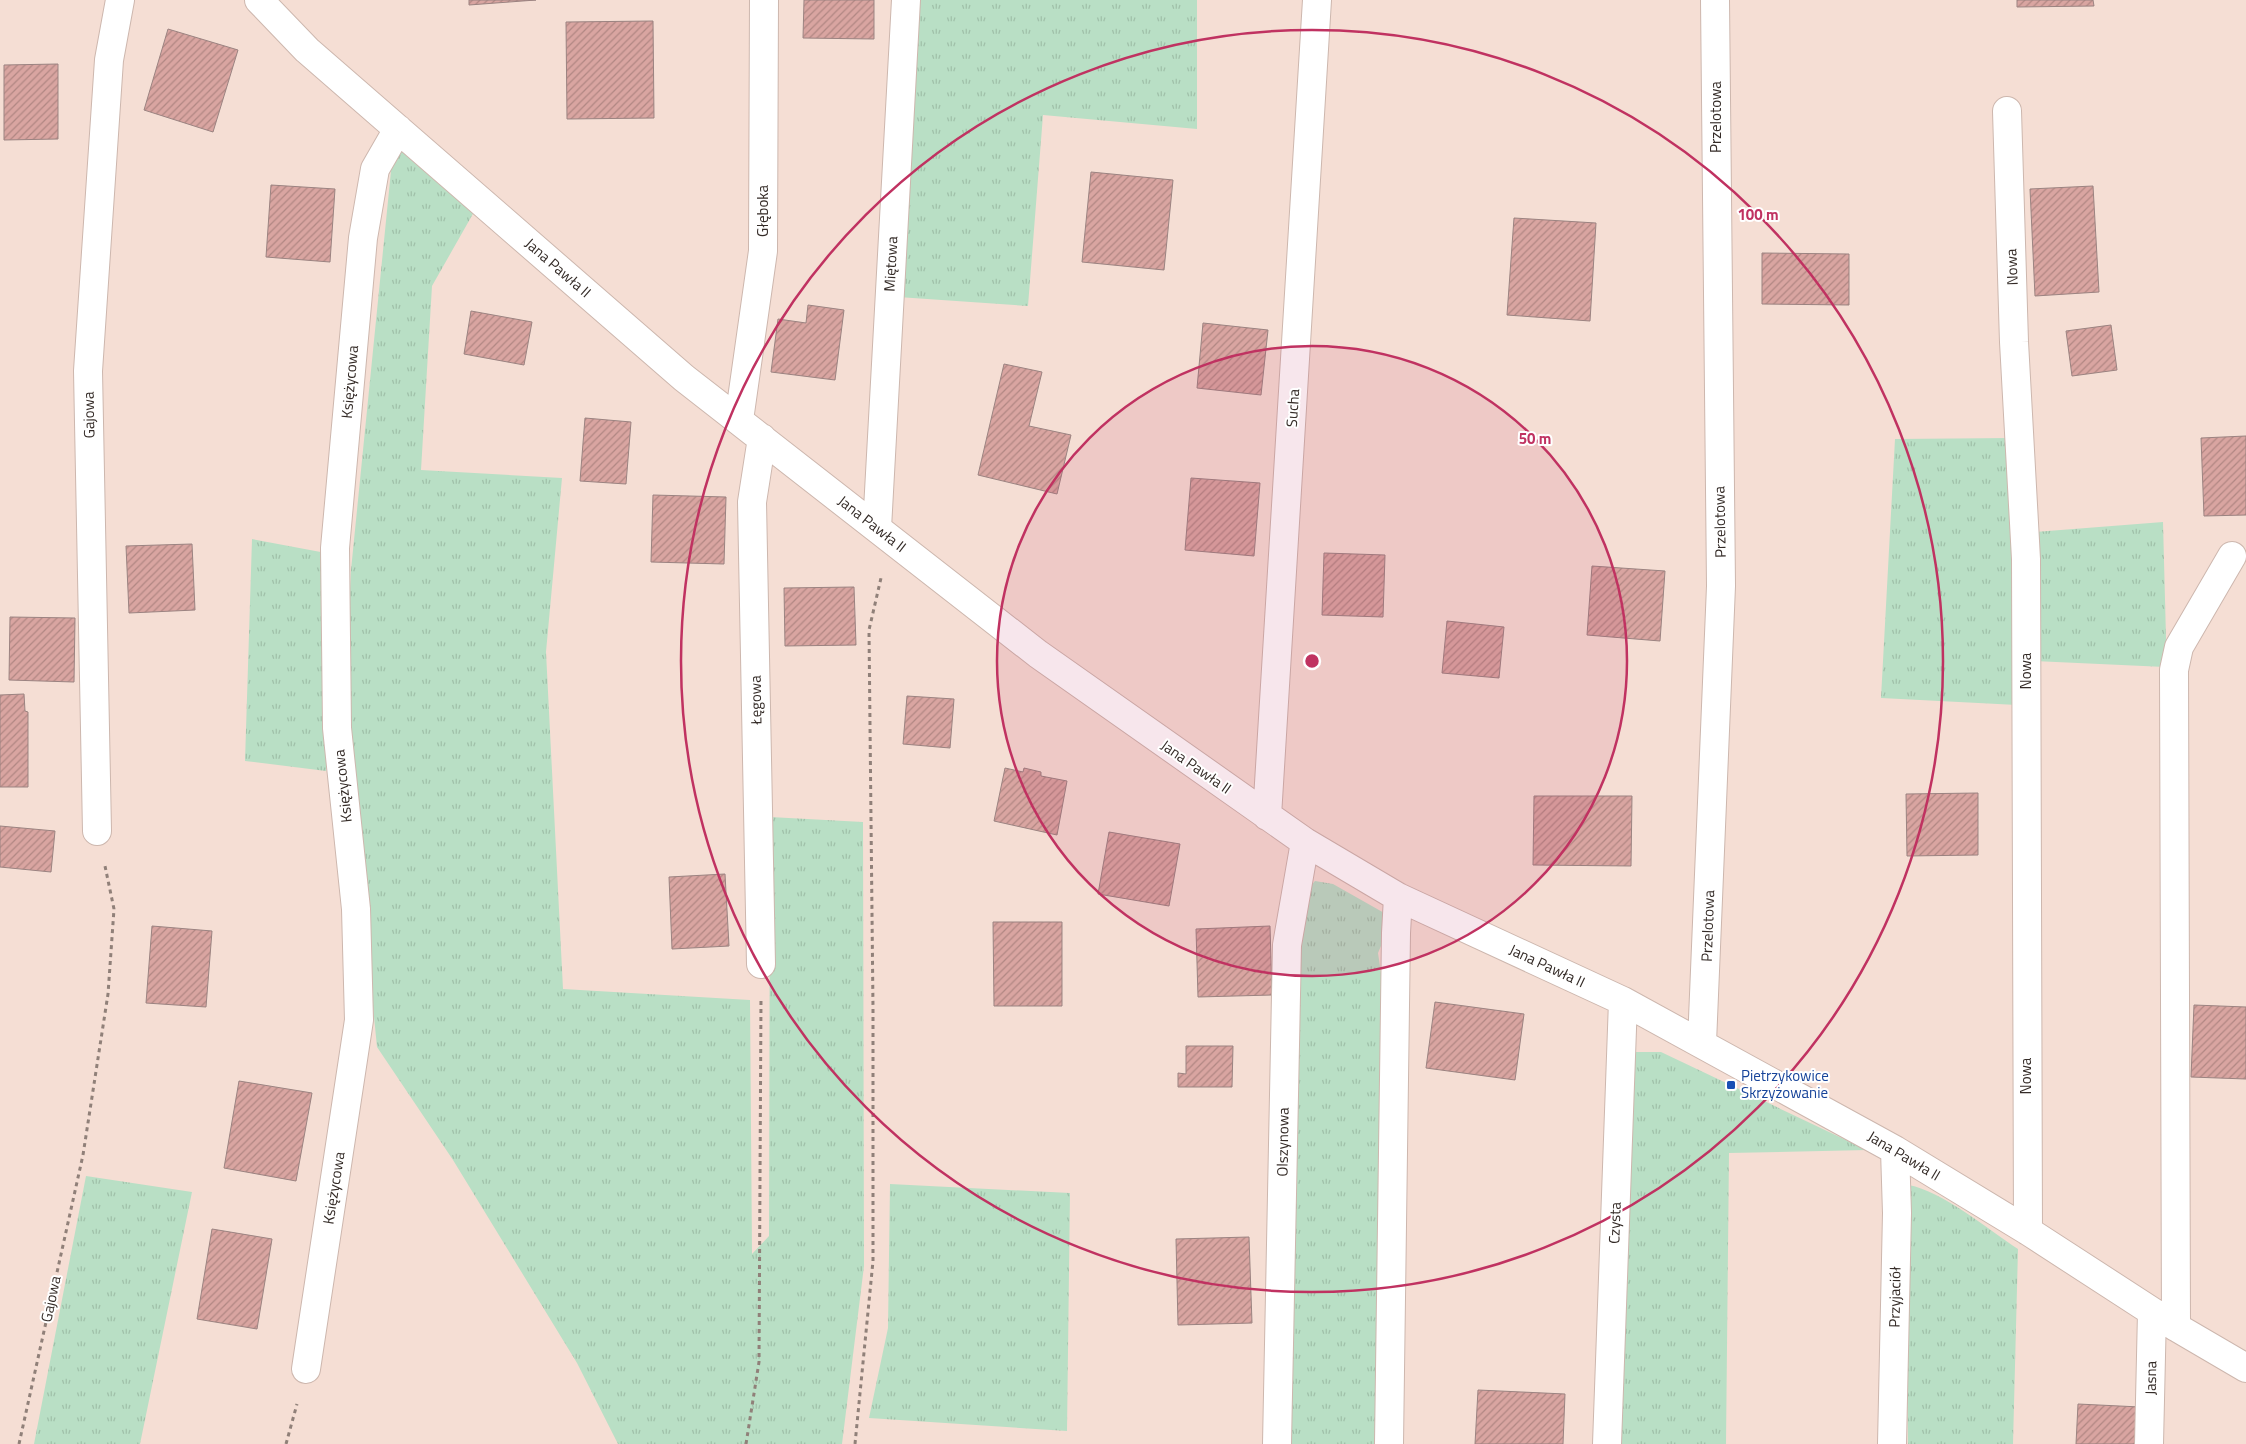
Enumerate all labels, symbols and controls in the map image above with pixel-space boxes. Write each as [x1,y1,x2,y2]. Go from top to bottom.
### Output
street label: Przelotowa [1704,81,1727,153]
street label: Głęboka [751,185,774,237]
text: 100 m [1737,203,1779,226]
street label: Jana Pawła II [520,232,597,303]
street label: Miętowa [878,235,903,292]
street label: Nowa [1999,248,2024,286]
street label: Księżycowa [335,344,364,420]
street label: Sucha [1280,388,1305,428]
street label: Gajowa [77,391,100,439]
text: 50 m [1519,427,1551,450]
street label: Przelotowa [1707,485,1732,558]
street label: Jana Pawła II [833,490,911,558]
centre of rings [1303,652,1321,670]
street label: Nowa [2014,652,2037,689]
street label: Łęgowa [744,675,767,726]
street label: Jana Pawła II [1156,734,1236,799]
street label: Księżycowa [327,748,358,824]
street label: Przelotowa [1695,889,1720,962]
street label: Jana Pawła II [1505,938,1589,993]
street label: Nowa [2014,1057,2037,1094]
place label: Pietrzykowice Skrzyżowanie [1741,1064,1829,1104]
marker: Pietrzykowice Skrzyżowanie [1725,1079,1737,1091]
street label: Olszynowa [1270,1107,1295,1177]
street label: Jana Pawła II [1863,1125,1945,1186]
street label: Księżycowa [316,1149,351,1226]
street label: Czysta [1602,1201,1627,1244]
street label: Przyjaciół [1882,1266,1907,1328]
street label: Gajowa [34,1273,67,1324]
street label: Jasna [2139,1360,2162,1395]

